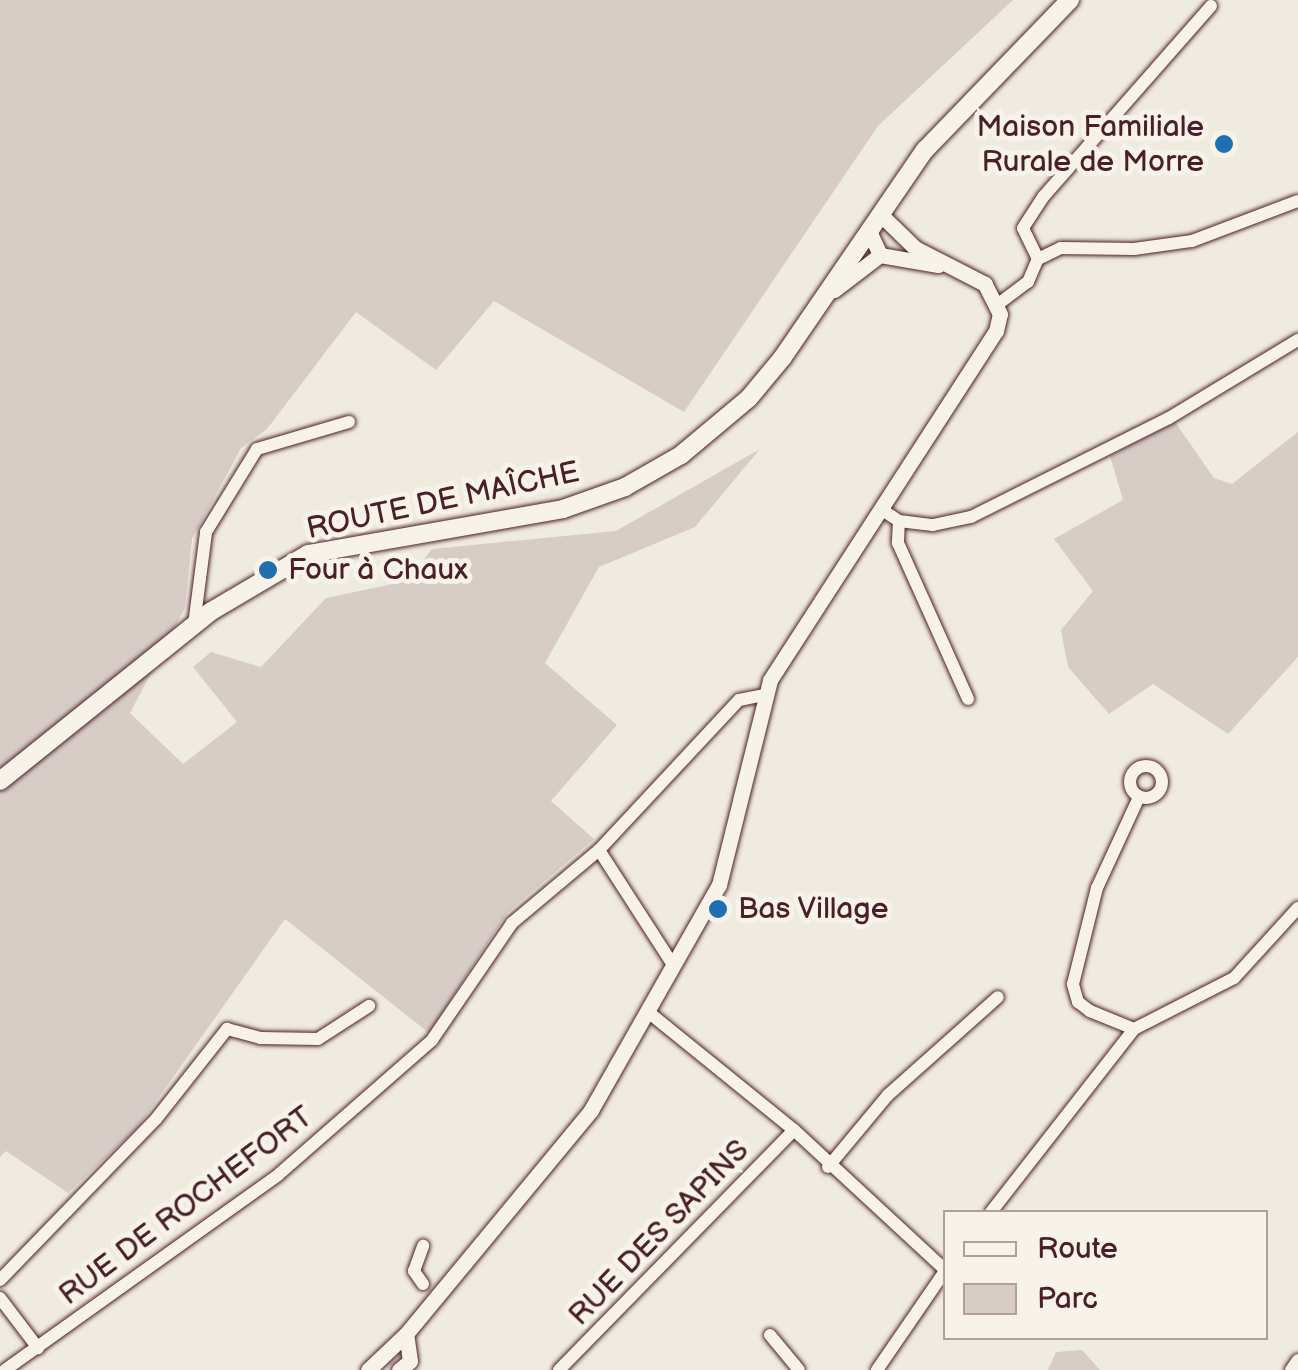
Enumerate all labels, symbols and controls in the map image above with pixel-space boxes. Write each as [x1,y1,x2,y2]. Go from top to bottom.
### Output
place label: Maison Familiale Rurale de Morre [976,109,1204,180]
marker: Maison Familiale Rurale de Morre [1213,133,1235,155]
street label: ROUTE DE MAÎCHE [303,455,583,547]
place label: Four à Chaux [288,552,468,588]
marker: Four à Chaux [257,559,279,581]
place label: Bas Village [738,891,889,927]
marker: Bas Village [707,898,729,920]
street label: RUE DE ROCHEFORT [52,1099,320,1313]
street label: RUE DES SAPINS [561,1133,757,1333]
legend [943,1210,1268,1340]
text: Route [1037,1231,1118,1267]
text: Parc [1037,1281,1098,1317]

